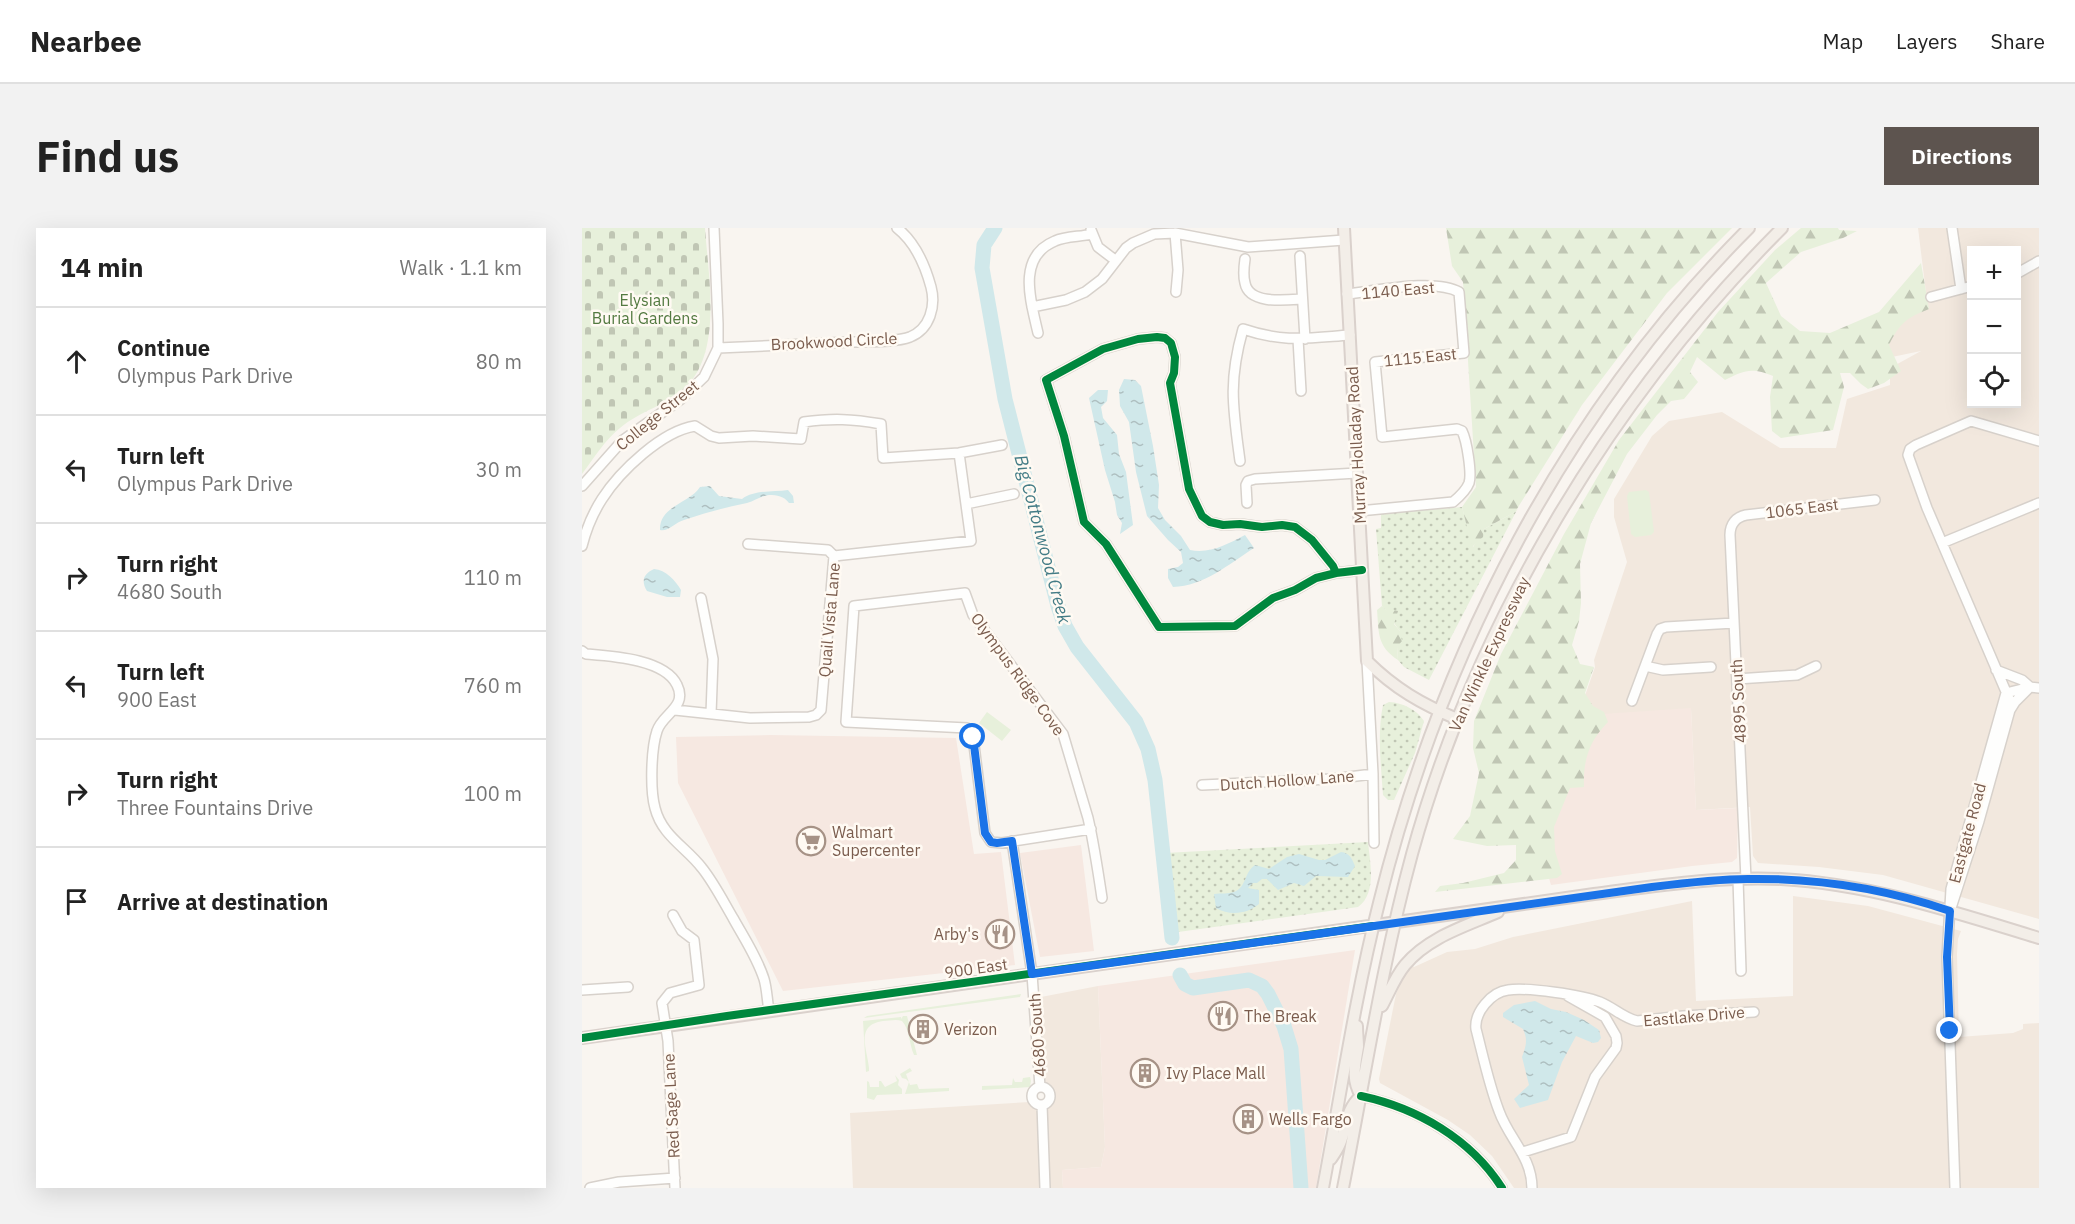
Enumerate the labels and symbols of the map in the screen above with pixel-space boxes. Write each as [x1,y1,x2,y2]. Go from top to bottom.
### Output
street label: 1140 East [1361,277,1435,303]
park label: Elysian Burial Gardens [592,290,698,328]
street label: Brookwood Circle [770,328,898,354]
street label: 1115 East [1382,343,1458,371]
street label: Murray Holladay Road [1342,366,1370,524]
street label: College Street [611,375,703,455]
water label: Big Cottonwood Creek [1009,452,1077,627]
street label: 1065 East [1764,494,1840,522]
street label: Quail Vista Lane [814,562,844,678]
street label: Van Winkle Expressway [1444,573,1534,735]
street label: Olympus Ridge Cove [967,609,1069,740]
street label: 4895 South [1726,658,1750,744]
route start [959,723,985,749]
street label: Dutch Hollow Lane [1219,765,1355,795]
street label: Eastgate Road [1944,781,1990,885]
place label: Walmart Supercenter [832,822,920,860]
supermarket icon: Walmart Supercenter [795,825,827,857]
restaurant icon: Arby's [984,918,1016,950]
place label: Arby's [934,924,979,944]
street label: 900 East [943,954,1009,982]
street label: 4680 South [1024,992,1050,1078]
restaurant icon: The Break [1207,1000,1239,1032]
street label: Eastlake Drive [1642,1002,1746,1030]
place label: The Break [1244,1006,1317,1026]
building icon: Verizon [907,1013,939,1045]
route end [1936,1017,1962,1043]
place label: Verizon [944,1019,997,1039]
street label: Red Sage Lane [658,1053,684,1159]
building icon: Ivy Place Mall [1129,1057,1161,1089]
place label: Ivy Place Mall [1166,1063,1265,1083]
building icon: Wells Fargo [1232,1103,1264,1135]
place label: Wells Fargo [1269,1109,1352,1129]

